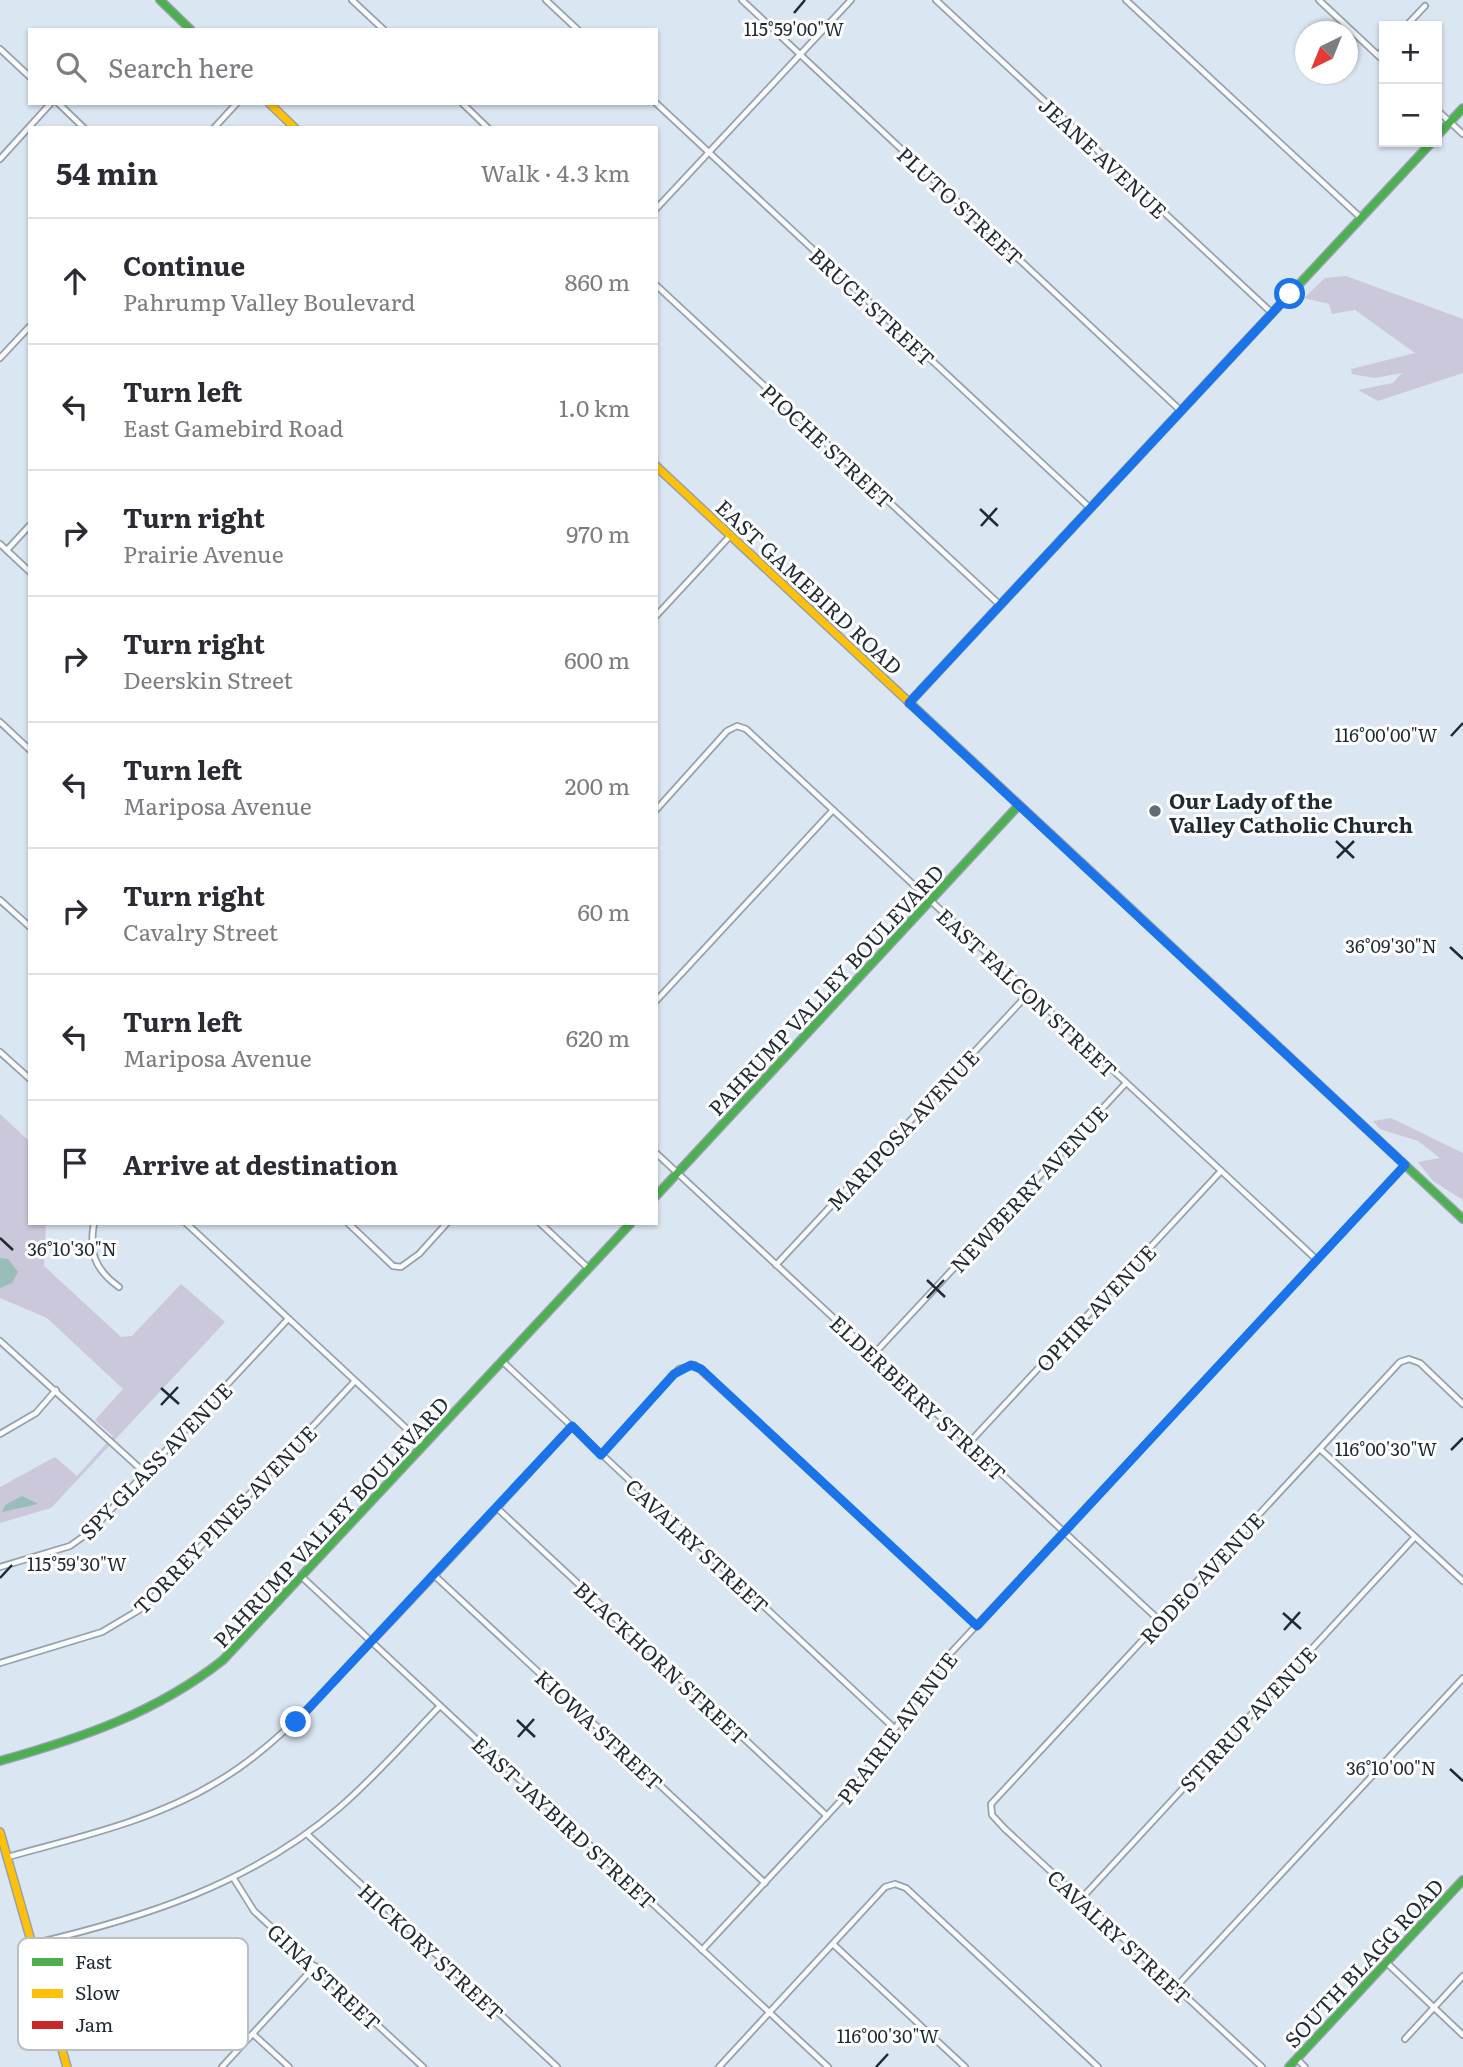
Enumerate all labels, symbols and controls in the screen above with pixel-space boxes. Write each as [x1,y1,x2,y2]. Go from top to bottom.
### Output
text: 115°59'00"W [744,15,844,42]
north arrow [1295,21,1358,84]
map controls [1379,21,1442,147]
button: + [1379,21,1442,84]
search box [28,28,658,105]
text: Search here [108,47,254,86]
icon: search [52,48,90,86]
button: − [1379,84,1442,147]
street label: JEANE AVENUE [1033,89,1175,225]
street label: PLUTO STREET [891,138,1031,272]
text: 54 min [56,150,158,194]
text: Walk · 4.3 km [481,155,630,189]
street label: BRUCE STREET [803,240,943,372]
text: Continue [123,245,245,284]
icon: ahead [56,262,94,300]
text: 860 m [565,264,630,298]
route start [1274,278,1305,309]
text: Pahrump Valley Boulevard [123,284,415,318]
text: Turn left [123,371,242,410]
street label: PIOCHE STREET [755,375,901,515]
icon: left [56,388,94,426]
text: 1.0 km [559,390,630,424]
text: East Gamebird Road [123,410,343,444]
street label: EAST GAMEBIRD ROAD [710,491,910,681]
text: Turn right [123,497,265,536]
icon: right [56,514,94,552]
text: 970 m [566,516,630,550]
text: Prairie Avenue [123,536,284,570]
text: Turn right [123,623,265,662]
icon: right [56,640,94,678]
text: 600 m [564,642,630,676]
text: Deerskin Street [123,662,293,696]
text: 116°00'00"W [1335,721,1438,748]
text: Turn left [123,749,242,788]
icon: left [56,766,94,804]
text: 200 m [565,768,630,802]
place label: Our Lady of the Valley Catholic Church [1169,784,1413,839]
text: Mariposa Avenue [123,788,312,822]
marker: Our Lady of the Valley Catholic Church [1147,803,1163,819]
street label: PAHRUMP VALLEY BOULEVARD [700,857,950,1121]
text: Turn right [123,875,265,914]
icon: right [56,892,94,930]
text: 60 m [577,894,630,928]
street label: EAST FALCON STREET [931,900,1125,1084]
text: Cavalry Street [123,914,278,948]
text: 36°09'30"N [1345,932,1437,959]
text: Turn left [123,1001,242,1040]
icon: left [56,1018,94,1056]
text: 620 m [566,1020,630,1054]
text: Mariposa Avenue [123,1040,312,1074]
street label: MARIPOSA AVENUE [819,1041,985,1217]
street label: NEWBERRY AVENUE [942,1097,1114,1279]
icon: arrive [56,1144,94,1182]
text: Arrive at destination [123,1144,398,1183]
text: 36°10'30"N [27,1235,117,1262]
street label: OPHIR AVENUE [1028,1236,1162,1378]
street label: ELDERBERRY STREET [824,1307,1014,1487]
street label: SPY GLASS AVENUE [72,1374,238,1546]
street label: PAHRUMP VALLEY BOULEVARD [205,1389,455,1653]
street label: TORREY PINES AVENUE [125,1417,323,1621]
text: 116°00'30"W [1335,1435,1437,1462]
street label: CAVALRY STREET [619,1470,777,1620]
street label: RODEO AVENUE [1132,1504,1270,1650]
text: 115°59'30"W [27,1550,127,1577]
street label: BLACKHORN STREET [568,1573,756,1751]
street label: STIRRUP AVENUE [1171,1638,1323,1798]
street label: PRAIRIE AVENUE [828,1645,964,1809]
street label: KIOWA STREET [529,1662,671,1796]
route end [280,1706,311,1737]
street label: EAST JAYBIRD STREET [466,1728,664,1916]
text: 36°10'00"N [1346,1754,1436,1781]
street label: CAVALRY STREET [1041,1861,1199,2011]
street label: SOUTH BLAGG ROAD [1276,1870,1450,2054]
street label: HICKORY STREET [352,1875,512,2027]
street label: GINA STREET [261,1915,389,2037]
legend [18,1938,248,2050]
text: Fast [75,1947,112,1975]
text: Slow [75,1978,120,2006]
text: Jam [75,2010,113,2038]
text: 116°00'30"W [837,2022,939,2049]

